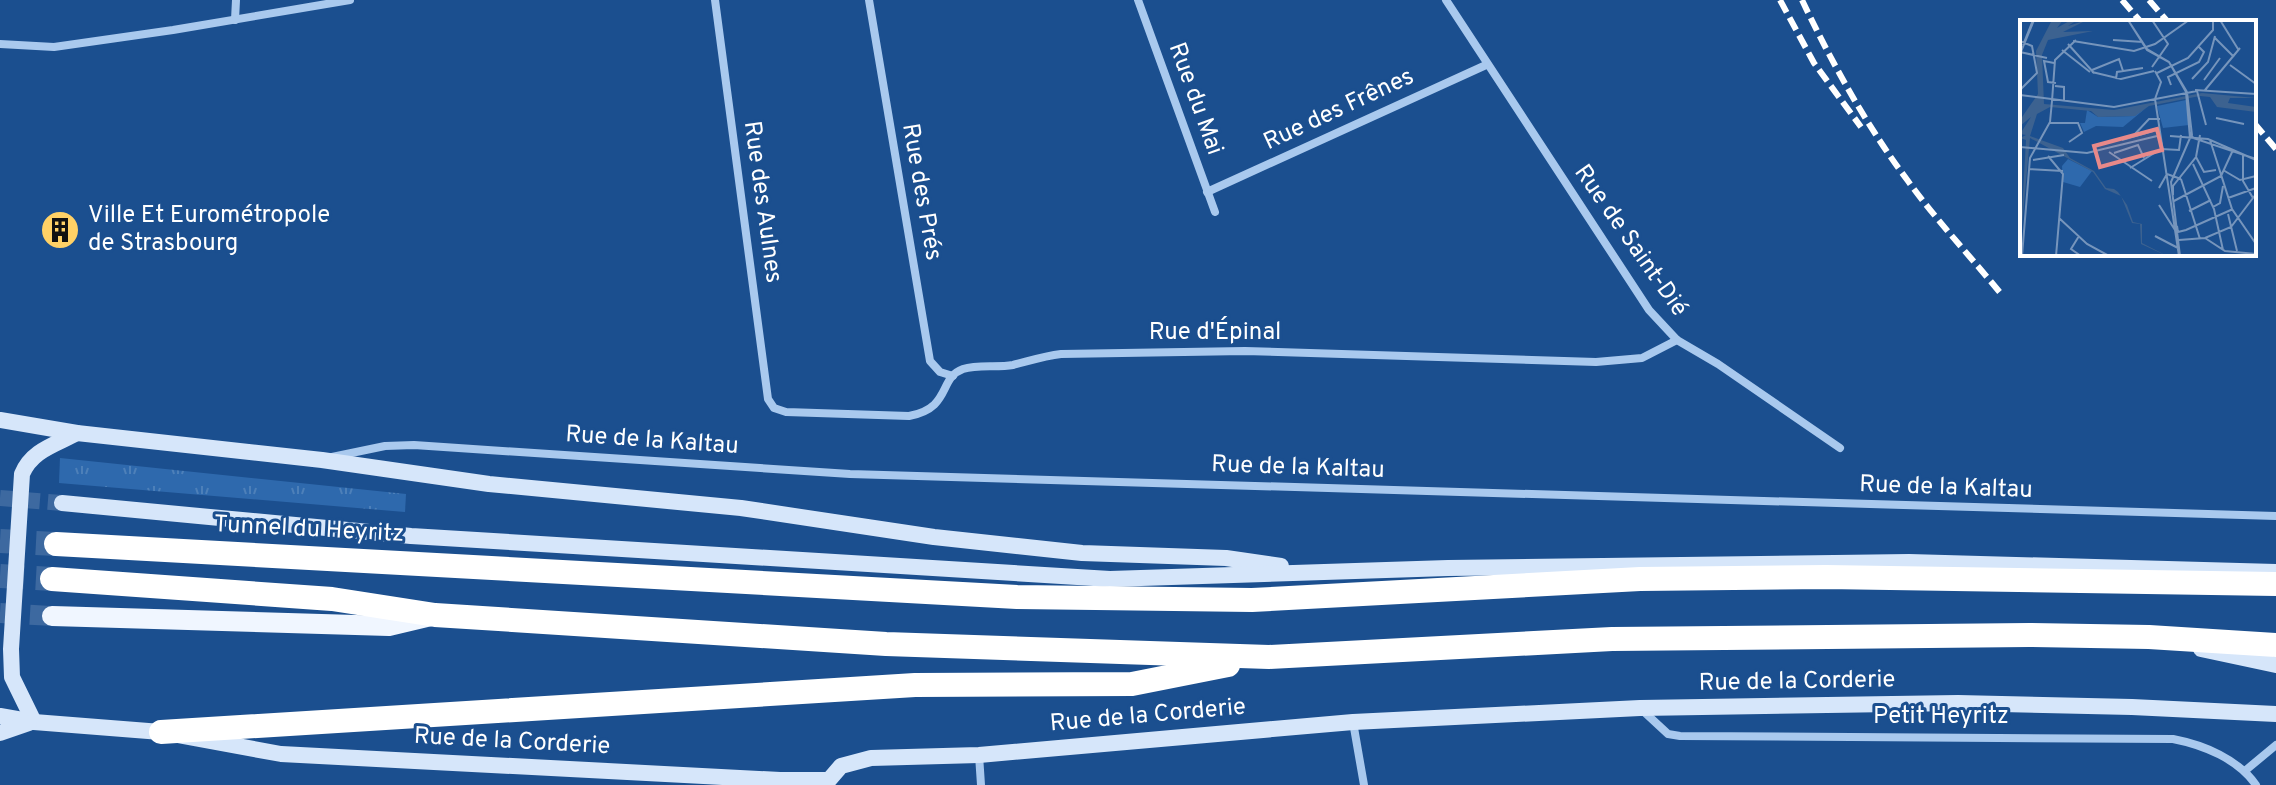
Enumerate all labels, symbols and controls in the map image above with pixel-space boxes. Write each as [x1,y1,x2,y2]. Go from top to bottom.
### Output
inset map [2020,20,2256,256]
street label: Rue du Mai [1161,39,1229,159]
street label: Rue des Frênes [1259,62,1419,158]
street label: Rue des Aulnes [736,119,788,285]
street label: Rue des Prés [894,121,948,263]
street label: Rue de Saint-Dié [1567,159,1693,323]
place label: Ville Et Eurométropole de Strasbourg [88,201,330,259]
building icon: Ville Et Eurométropole de Strasbourg [39,209,81,251]
street label: Rue d'Épinal [1149,316,1281,348]
street label: Rue de la Kaltau [564,420,740,462]
street label: Rue de la Kaltau [1211,450,1385,486]
street label: Rue de la Kaltau [1859,470,2033,506]
street label: Tunnel du Heyritz [213,510,405,550]
street label: Rue de la Corderie [1698,665,1896,699]
street label: Rue de la Corderie [1049,692,1247,740]
street label: Petit Heyritz [1873,702,2009,732]
street label: Rue de la Corderie [413,722,611,762]

